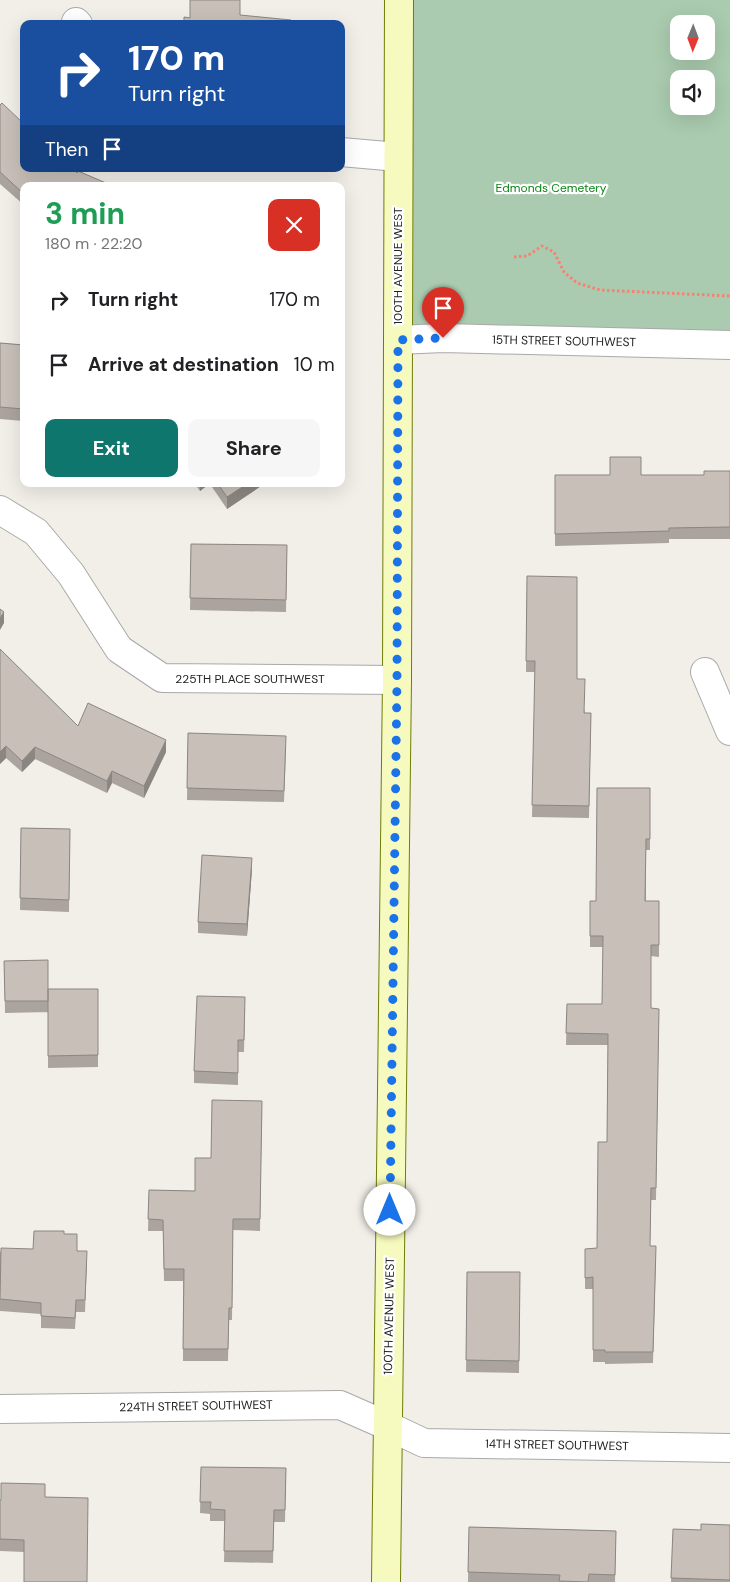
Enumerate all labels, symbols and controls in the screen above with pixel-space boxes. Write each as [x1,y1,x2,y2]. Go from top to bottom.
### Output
north arrow [670,15,715,60]
map controls [670,15,715,115]
text: 170 m [128,35,225,81]
icon: right [45,40,110,105]
button: sound [670,70,715,115]
text: Turn right [128,79,225,108]
icon: arrive [98,135,126,163]
text: Then [45,137,88,162]
park label: Edmonds Cemetery [496,180,607,196]
text: 3 min [45,194,125,233]
button: close [268,199,320,251]
street label: 100TH AVENUE WEST [390,207,406,325]
text: 180 m · 22:20 [45,233,143,254]
icon: right [45,286,73,314]
text: Turn right [88,287,178,312]
text: 170 m [269,287,320,312]
pin [422,287,464,338]
icon: arrive [429,294,457,322]
street label: 15TH STREET SOUTHWEST [492,332,636,350]
icon: arrive [45,351,73,379]
text: Arrive at destination [88,352,279,377]
text: 10 m [294,352,335,377]
button: Exit [45,419,178,477]
button: Share [188,419,320,477]
street label: 225TH PLACE SOUTHWEST [175,671,325,687]
position arrow [363,1183,415,1235]
street label: 100TH AVENUE WEST [380,1257,398,1375]
street label: 224TH STREET SOUTHWEST [119,1397,273,1415]
street label: 14TH STREET SOUTHWEST [485,1436,629,1454]

